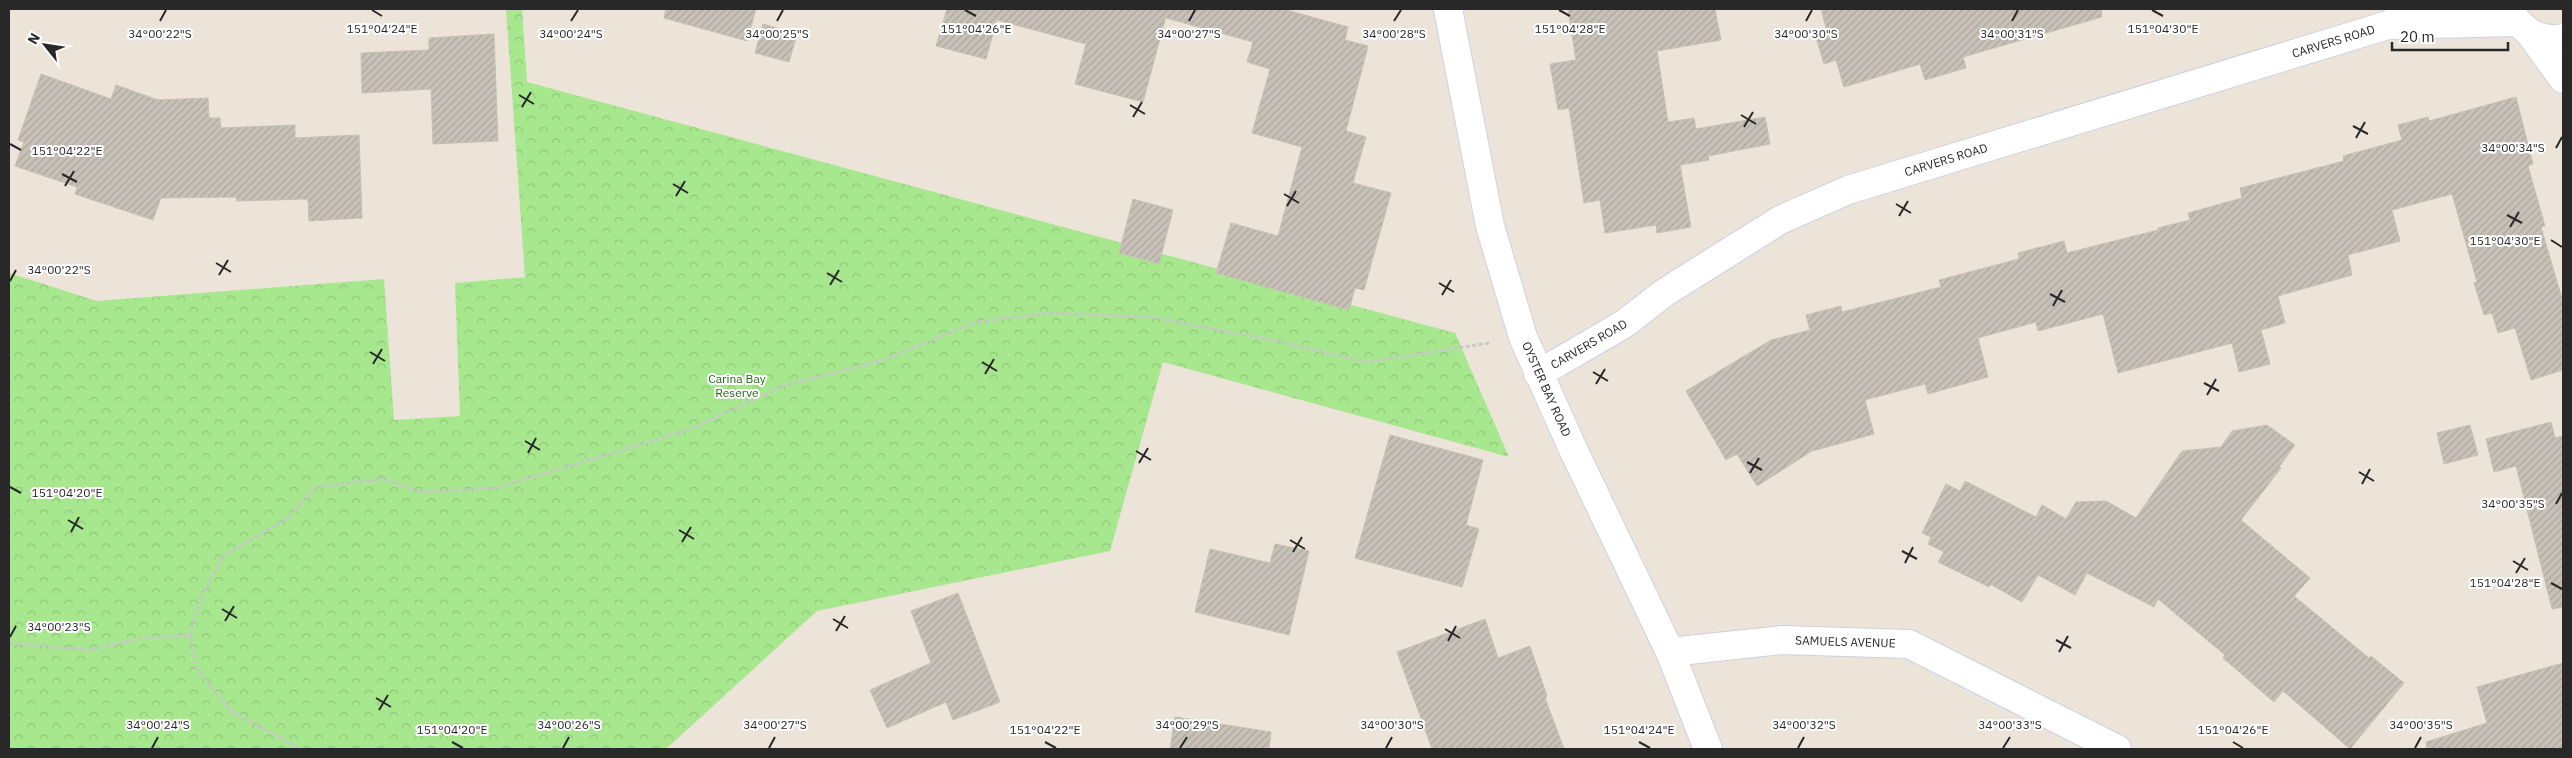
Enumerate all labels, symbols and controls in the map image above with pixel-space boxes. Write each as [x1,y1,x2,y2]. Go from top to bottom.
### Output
north arrow [20,20,70,70]
scale bar [2392,20,2508,52]
text: 151°04'24"E [347,21,417,36]
text: 151°04'26"E [941,21,1011,36]
text: 151°04'28"E [1535,21,1605,36]
text: 151°04'30"E [2128,21,2198,36]
street label: CARVERS ROAD [2290,21,2377,61]
text: 34°00'22"S [128,26,192,41]
text: 34°00'24"S [539,26,603,41]
text: 34°00'25"S [745,26,809,41]
text: 34°00'27"S [1157,26,1221,41]
text: 34°00'28"S [1362,26,1426,41]
text: 34°00'30"S [1774,26,1838,41]
text: 34°00'31"S [1980,26,2044,41]
text: 20 m [2400,27,2435,46]
text: N [23,30,44,47]
street label: CARVERS ROAD [1903,140,1989,179]
text: 34°00'34"S [2481,140,2545,155]
text: 151°04'22"E [32,143,102,158]
text: 151°04'30"E [2470,233,2540,248]
text: 34°00'22"S [27,262,91,277]
street label: CARVERS ROAD [1548,316,1630,372]
street label: OYSTER BAY ROAD [1519,339,1574,439]
park label: Carina Bay Reserve [708,371,766,400]
text: 151°04'20"E [32,485,102,500]
text: 34°00'35"S [2481,496,2545,511]
text: 151°04'28"E [2470,575,2540,590]
text: 34°00'23"S [27,619,91,634]
street label: SAMUELS AVENUE [1795,632,1896,651]
text: 34°00'24"S [126,717,190,732]
text: 34°00'26"S [537,717,601,732]
text: 34°00'27"S [743,717,807,732]
text: 34°00'29"S [1155,717,1219,732]
text: 34°00'30"S [1360,717,1424,732]
text: 34°00'32"S [1772,717,1836,732]
text: 34°00'33"S [1978,717,2042,732]
text: 34°00'35"S [2389,717,2453,732]
text: 151°04'20"E [417,722,487,737]
text: 151°04'22"E [1010,722,1080,737]
text: 151°04'24"E [1604,722,1674,737]
text: 151°04'26"E [2198,722,2268,737]

